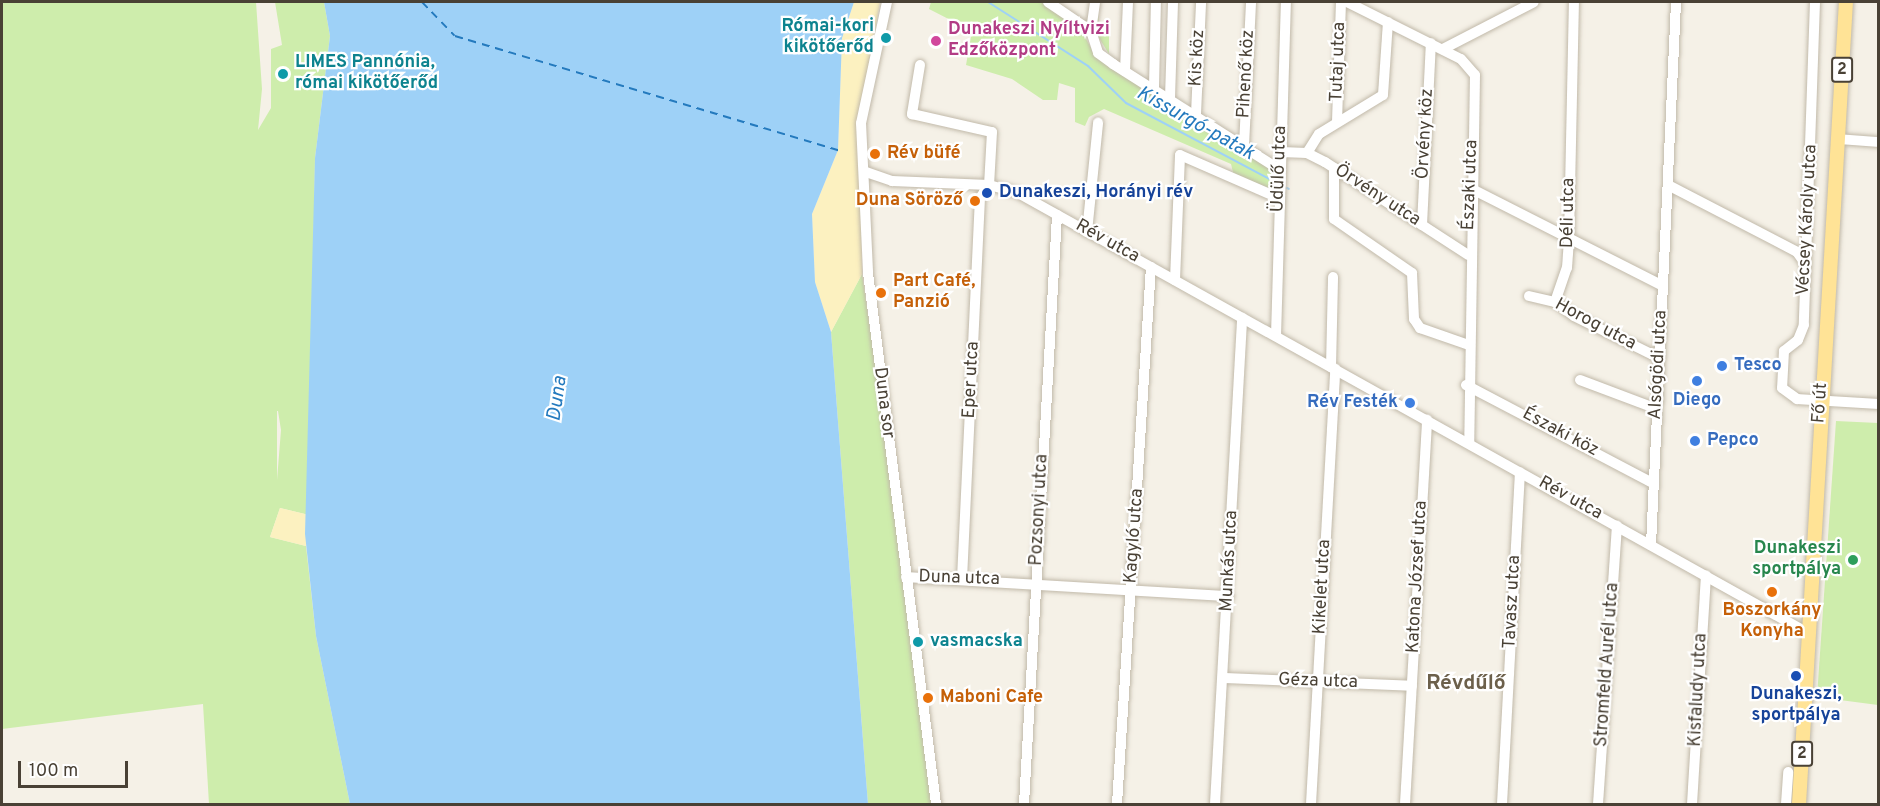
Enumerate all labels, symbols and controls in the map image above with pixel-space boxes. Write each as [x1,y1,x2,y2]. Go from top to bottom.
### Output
place label: Római-kori kikötőerőd [781,17,874,60]
place label: Dunakeszi Nyíltvizi Edzőközpont [948,20,1110,63]
street label: Tutaj utca [1327,21,1351,103]
street label: Kis köz [1186,29,1210,87]
street label: Pihenő köz [1234,29,1260,119]
marker: Római-kori kikötőerőd [879,31,893,45]
marker: Dunakeszi Nyíltvizi Edzőközpont [929,34,943,48]
place label: LIMES Pannónia, római kikötőerőd [295,53,438,96]
road number: 2 [1830,57,1854,83]
marker: LIMES Pannónia, római kikötőerőd [276,67,290,81]
water label: Kissurgó-patak [1132,82,1258,166]
street label: Örvény köz [1413,88,1439,180]
street label: Üdülő utca [1268,125,1292,213]
street label: Északi utca [1459,139,1483,231]
place label: Rév büfé [887,143,961,165]
street label: Vécsey Károly utca [1793,144,1823,296]
marker: Rév büfé [868,147,882,161]
street label: Örvény utca [1330,160,1424,232]
street label: Déli utca [1558,178,1580,248]
place label: Dunakeszi, Horányi rév [999,182,1193,204]
marker: Dunakeszi, Horányi rév [980,186,994,200]
place label: Duna Söröző [856,190,963,212]
marker: Duna Söröző [968,194,982,208]
street label: Rév utca [1071,216,1143,268]
place label: Part Café, Panzió [893,272,976,314]
marker: Part Café, Panzió [874,286,888,300]
street label: Horog utca [1551,295,1639,355]
street label: Alsógödi utca [1645,310,1673,420]
street label: Eper utca [959,341,985,419]
place label: Tesco [1734,355,1782,377]
marker: Tesco [1715,359,1729,373]
street label: Duna sor [868,366,898,440]
marker: Diego [1690,374,1704,388]
water label: Duna [543,375,573,423]
street label: Fő út [1809,382,1833,424]
place label: Diego [1673,390,1721,412]
place label: Rév Festék [1307,392,1398,414]
marker: Rév Festék [1403,396,1417,410]
street label: Északi köz [1518,404,1602,462]
place label: Pepco [1707,430,1759,452]
marker: Pepco [1688,434,1702,448]
street label: Pozsonyi utca [1026,454,1054,566]
street label: Rév utca [1534,473,1606,525]
street label: Kagyló utca [1121,488,1149,584]
street label: Katona József utca [1403,500,1433,654]
street label: Munkás utca [1217,510,1243,612]
street label: Kikelet utca [1310,539,1336,635]
place label: Dunakeszi sportpálya [1752,539,1841,582]
marker: Dunakeszi sportpálya [1846,553,1860,567]
street label: Tavasz utca [1500,555,1526,649]
street label: Duna utca [918,567,1000,591]
street label: Stromfeld Aurél utca [1591,582,1625,748]
marker: Boszorkány Konyha [1765,585,1779,599]
place label: Boszorkány Konyha [1722,601,1822,644]
place label: vasmacska [930,631,1023,653]
street label: Kisfaludy utca [1685,633,1713,747]
marker: vasmacska [911,635,925,649]
marker: Dunakeszi, sportpálya [1789,669,1803,683]
street label: Géza utca [1278,670,1358,694]
district label: Révdűlő [1426,671,1506,697]
place label: Dunakeszi, sportpálya [1750,685,1842,728]
place label: Maboni Cafe [940,687,1043,709]
marker: Maboni Cafe [921,691,935,705]
road number: 2 [1790,741,1814,767]
scale bar [21,749,130,787]
text: 100 m [29,760,78,783]

